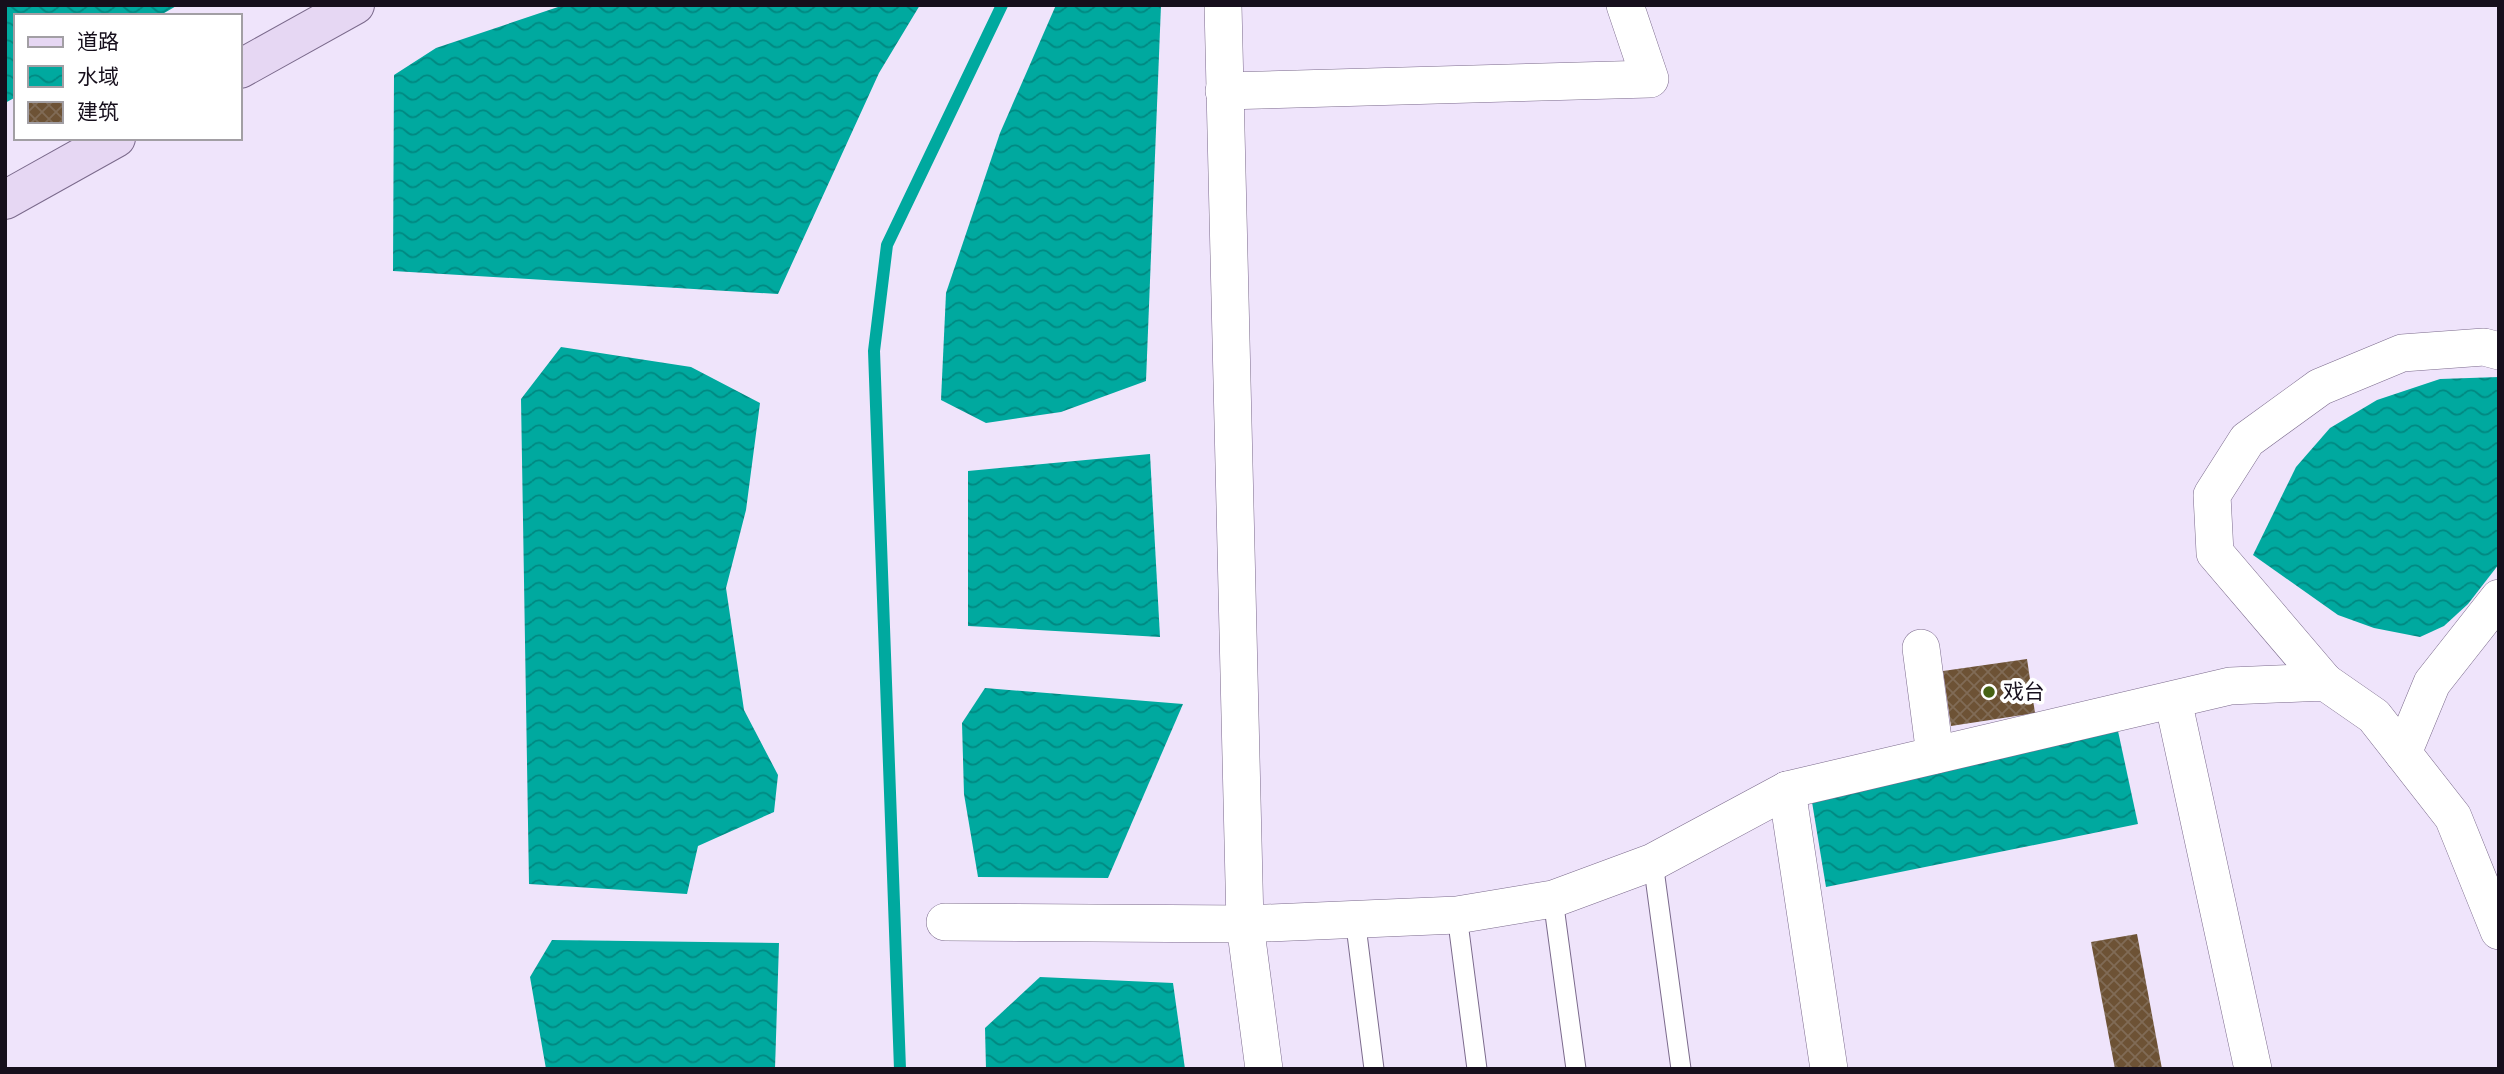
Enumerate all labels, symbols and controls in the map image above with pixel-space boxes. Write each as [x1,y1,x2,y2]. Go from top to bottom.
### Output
legend [14,14,242,140]
text: 道路 [77,29,119,55]
text: 水域 [77,64,119,90]
text: 建筑 [77,99,119,125]
place label: 戏台 [2003,679,2045,705]
marker: 戏台 [1981,684,1997,700]

